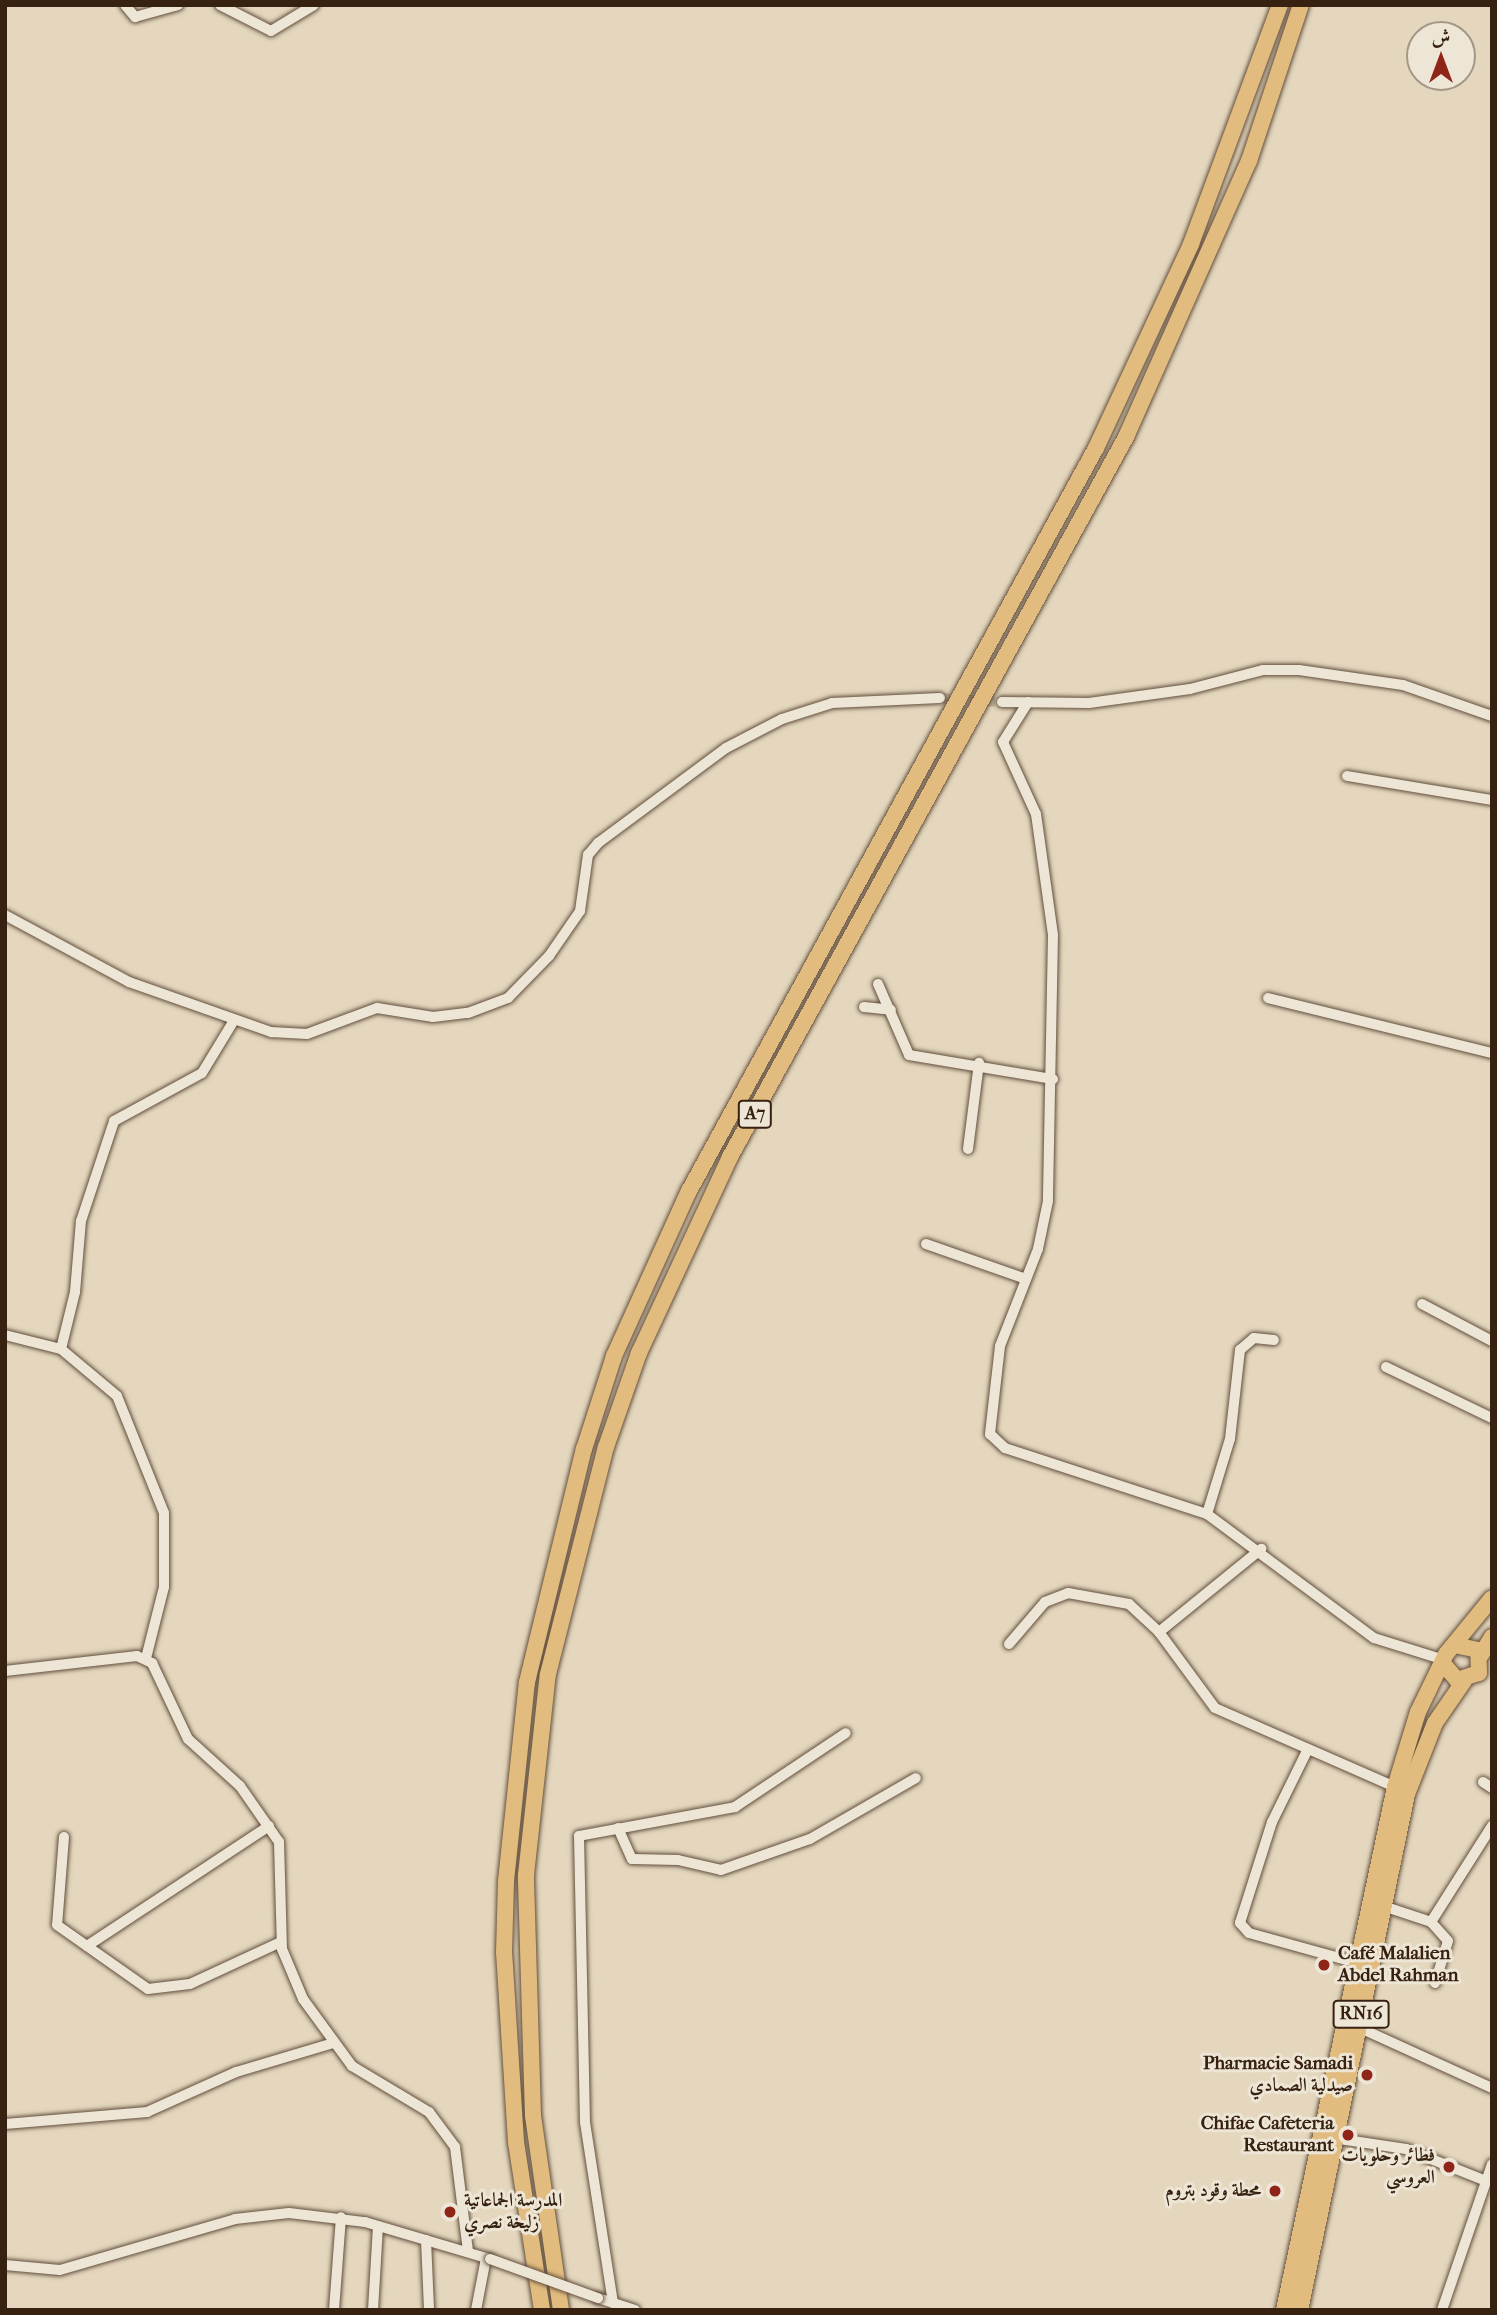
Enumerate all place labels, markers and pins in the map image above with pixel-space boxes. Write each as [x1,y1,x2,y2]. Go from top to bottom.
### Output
place label: Café Malalien Abdel Rahman [1338,1943,1458,1987]
marker: Café Malalien Abdel Rahman [1316,1957,1332,1973]
place label: Pharmacie Samadi صيدلية الصمادي [1203,2053,1353,2097]
marker: Pharmacie Samadi صيدلية الصمادي [1359,2067,1375,2083]
place label: Chifae Cafeteria Restaurant [1201,2113,1334,2157]
marker: Chifae Cafeteria Restaurant [1340,2127,1356,2143]
place label: فطائر وحلويات العروسي [1341,2145,1435,2189]
marker: فطائر وحلويات العروسي [1441,2159,1457,2175]
place label: محطة وقود بتروم [1165,2180,1261,2202]
marker: محطة وقود بتروم [1267,2183,1283,2199]
place label: المدرسة الجماعاتية زليخة نصري [464,2190,562,2234]
marker: المدرسة الجماعاتية زليخة نصري [442,2204,458,2220]

